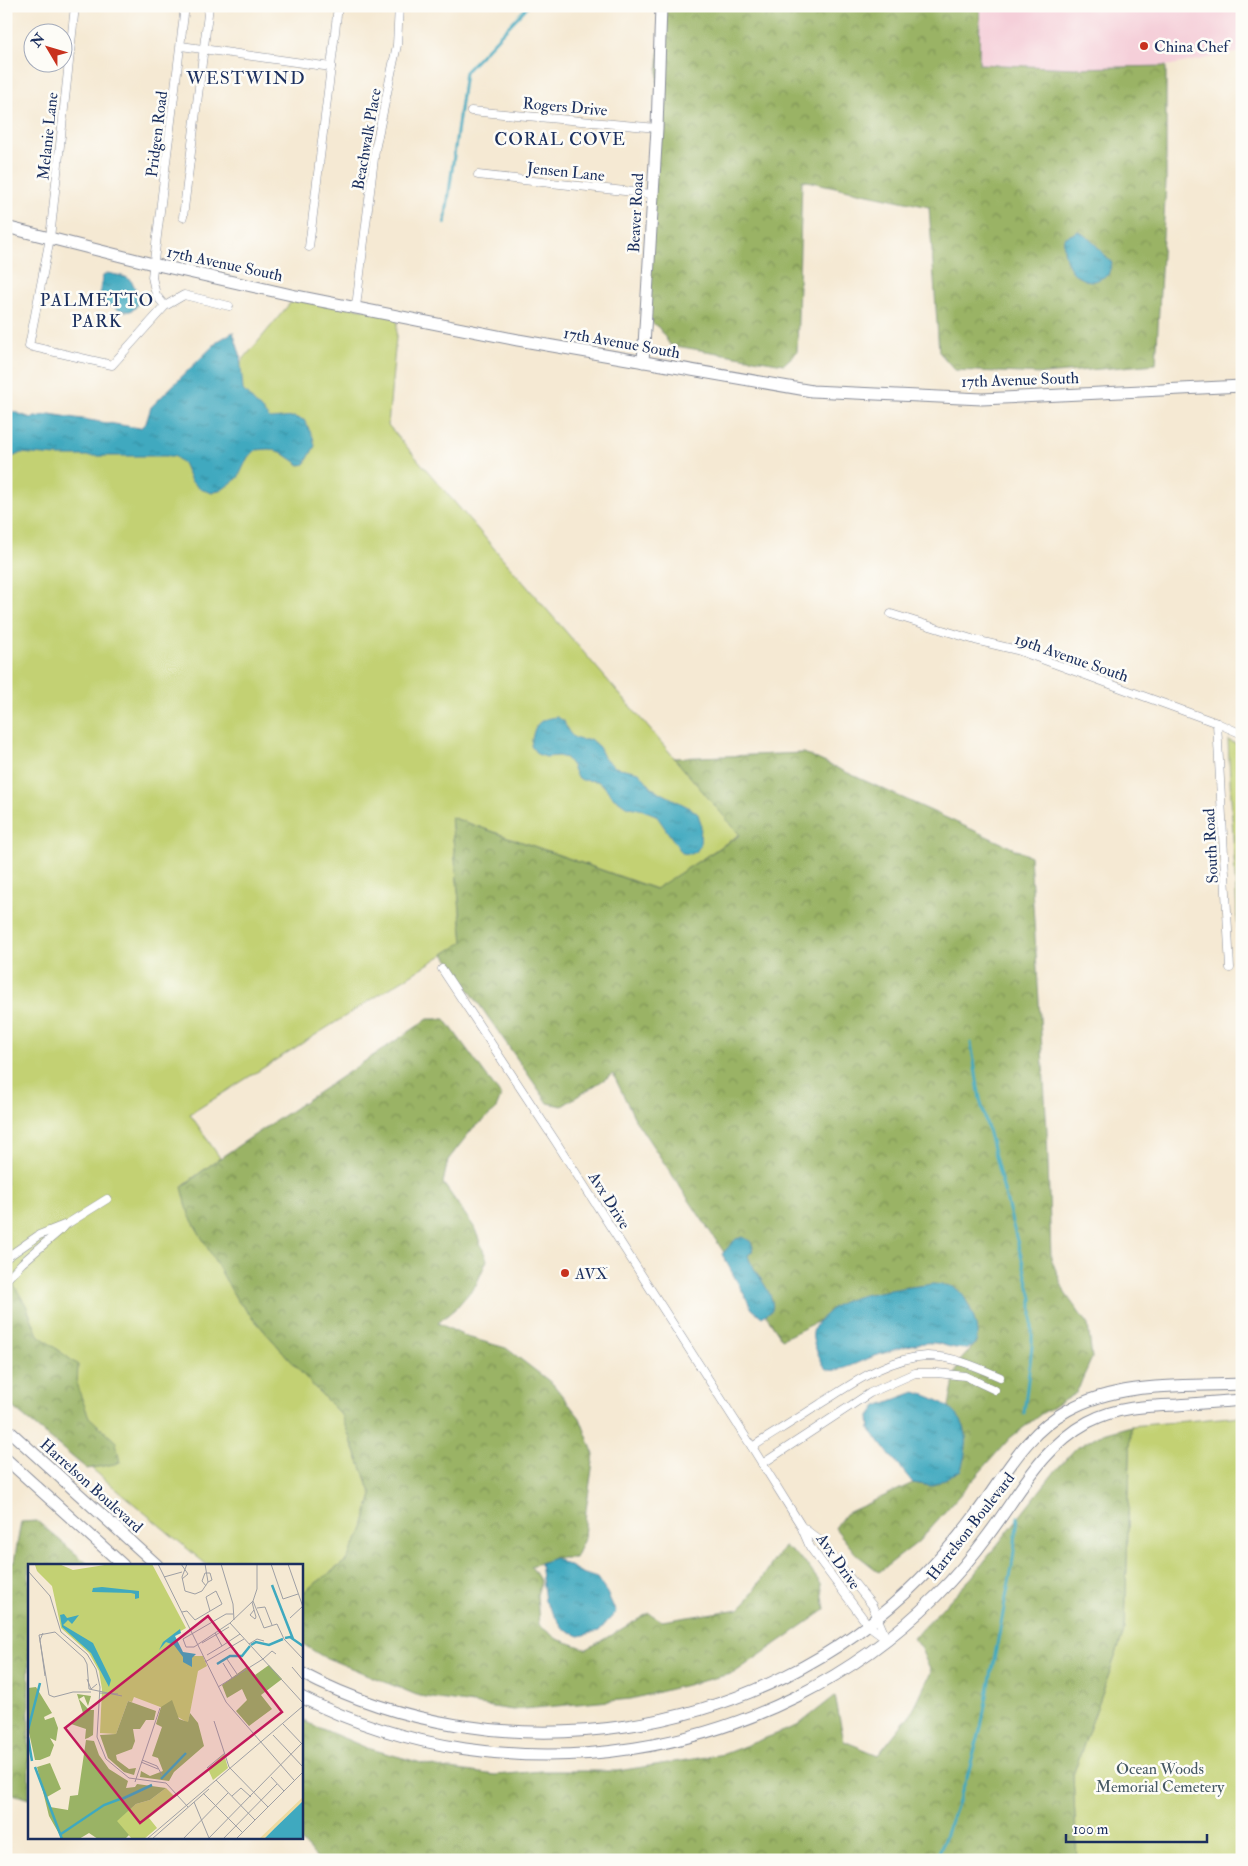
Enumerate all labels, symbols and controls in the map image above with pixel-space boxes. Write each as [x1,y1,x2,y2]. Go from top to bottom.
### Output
north arrow [22,22,72,72]
text: N [27,30,49,51]
place label: China Chef [1154,37,1231,57]
marker: China Chef [1138,40,1150,52]
district label: WESTWIND [185,67,306,90]
street label: Beachwalk Place [348,86,386,192]
street label: Pridgen Road [142,90,172,178]
street label: Melanie Lane [33,91,63,181]
street label: Rogers Drive [522,93,608,121]
district label: CORAL COVE [494,128,626,151]
street label: Jensen Lane [525,158,606,187]
street label: Beaver Road [624,173,648,253]
street label: 17th Avenue South [165,242,285,286]
district label: PALMETTO PARK [40,289,154,333]
street label: 17th Avenue South [562,323,682,363]
street label: 17th Avenue South [961,368,1080,392]
street label: 19th Avenue South [1012,629,1132,687]
street label: South Road [1199,808,1223,884]
street label: Avx Drive [583,1167,635,1233]
place label: AVX [574,1264,608,1284]
marker: AVX [559,1267,571,1279]
street label: Harrelson Boulevard [36,1434,147,1537]
street label: Harrelson Boulevard [922,1469,1019,1585]
street label: Avx Drive [811,1529,865,1594]
inset map [28,1564,302,1838]
park label: Ocean Woods Memorial Cemetery [1096,1759,1225,1797]
scale bar [1066,1811,1207,1843]
text: 100 m [1073,1820,1109,1839]

